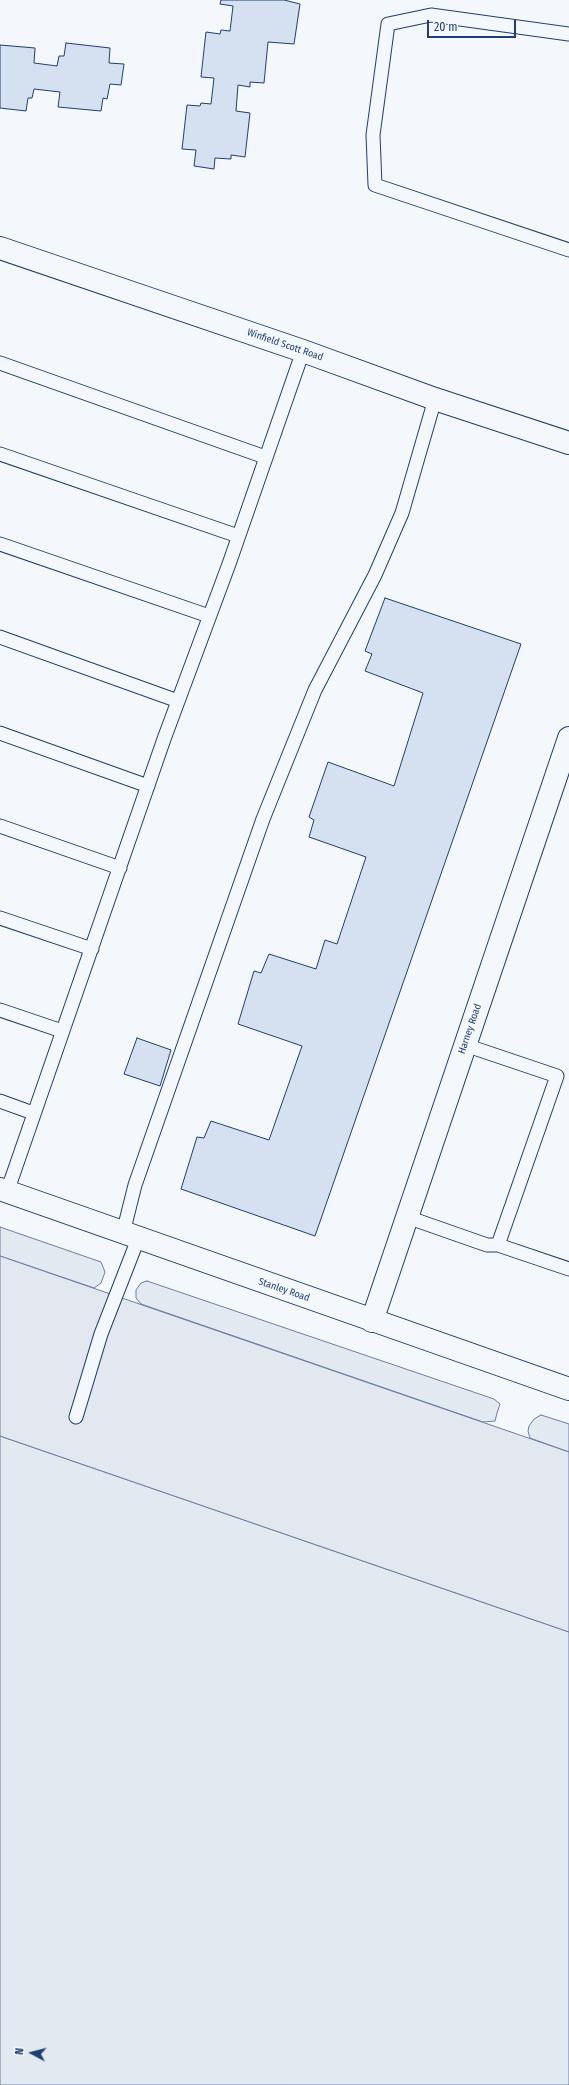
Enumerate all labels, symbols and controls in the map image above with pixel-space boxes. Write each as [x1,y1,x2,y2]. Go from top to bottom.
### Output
scale bar [429,12,518,38]
text: 20 m [434,20,458,34]
street label: Winfield Scott Road [245,326,325,364]
street label: Harney Road [456,1002,484,1056]
street label: Stanley Road [257,1276,311,1304]
north arrow [12,2033,52,2073]
text: N [13,2047,26,2056]

